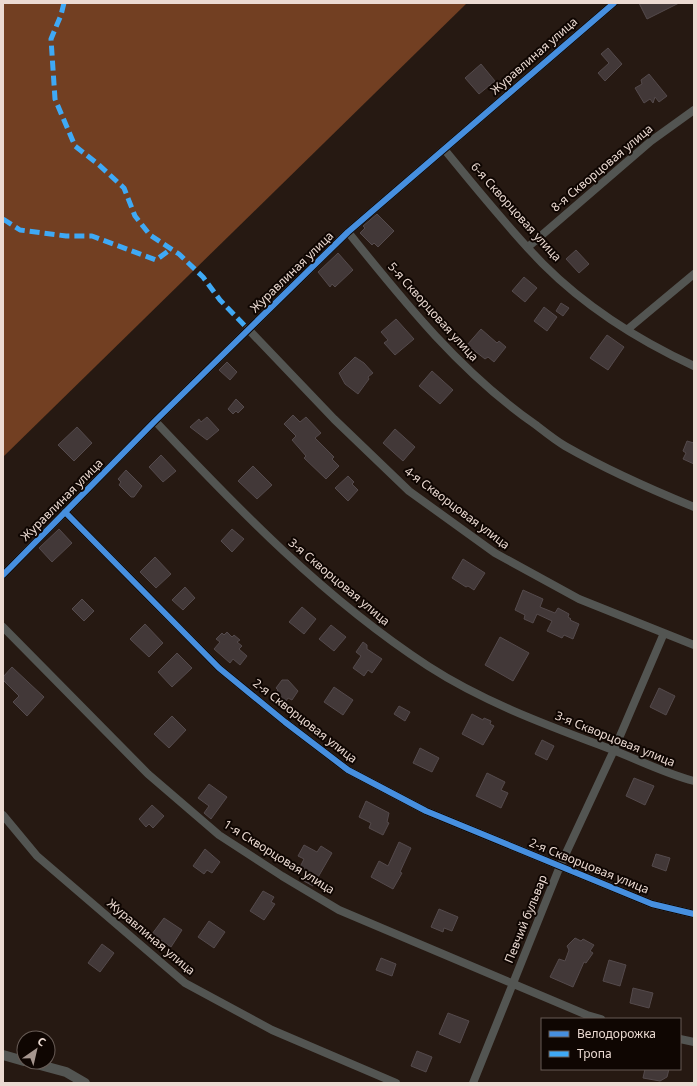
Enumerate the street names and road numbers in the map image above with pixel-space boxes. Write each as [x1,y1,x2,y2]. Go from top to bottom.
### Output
street label: Журавлиная улица [487,13,581,98]
street label: 8-я Скворцовая улица [547,120,656,215]
street label: 6-я Скворцовая улица [467,158,566,265]
street label: Журавлиная улица [246,227,337,316]
street label: 5-я Скворцовая улица [384,258,483,365]
street label: Журавлиная улица [17,455,107,545]
street label: 4-я Скворцовая улица [401,462,514,553]
street label: 3-я Скворцовая улица [285,534,394,629]
street label: 2-я Скворцовая улица [250,675,361,767]
street label: 3-я Скворцовая улица [553,707,678,770]
street label: 1-я Скворцовая улица [220,815,338,898]
street label: 2-я Скворцовая улица [527,834,652,897]
street label: Певчий бульвар [500,872,551,966]
street label: Журавлиная улица [104,895,199,979]

